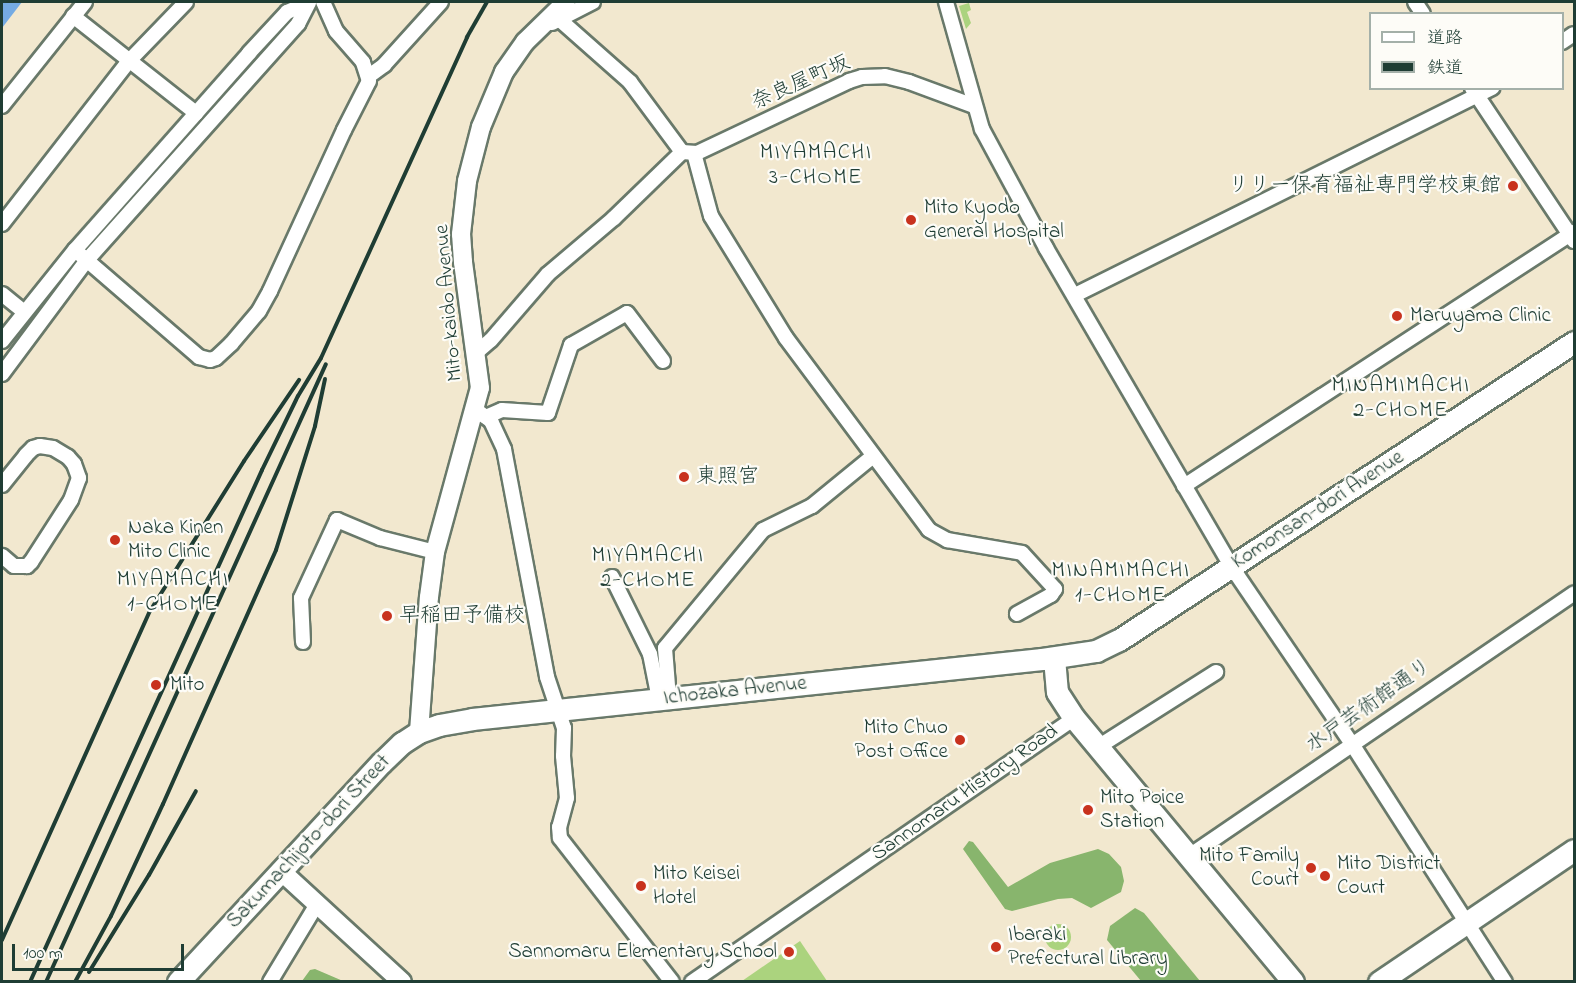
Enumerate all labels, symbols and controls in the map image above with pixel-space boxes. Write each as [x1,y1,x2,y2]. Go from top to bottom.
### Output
legend [1369,12,1564,90]
text: 道路 [1427,26,1463,52]
street label: 奈良屋町坂 [748,50,854,116]
text: 鉄道 [1427,56,1463,82]
district label: MIYAMACHI 3-CHOME [760,140,872,192]
place label: リリー保育福祉専門学校東館 [1228,173,1501,199]
marker: リリー保育福祉専門学校東館 [1506,179,1520,193]
place label: Mito Kyodo General Hospital [924,195,1064,245]
marker: Mito Kyodo General Hospital [902,211,920,229]
street label: Mito-kaido Avenue [430,223,468,383]
place label: Maruyama Clinic [1410,303,1551,329]
marker: Maruyama Clinic [1388,307,1406,325]
district label: MINAMIMACHI 2-CHOME [1332,373,1470,424]
street label: Komonsan-dori Avenue [1227,445,1409,575]
place label: 東照宮 [696,464,759,490]
marker: 東照宮 [677,470,691,484]
place label: Naka Kinen Mito Clinic [128,515,223,565]
marker: Naka Kinen Mito Clinic [106,531,124,549]
district label: MIYAMACHI 2-CHOME [592,543,704,594]
district label: MINAMIMACHI 1-CHOME [1052,558,1190,610]
district label: MIYAMACHI 1-CHOME [117,567,229,618]
place label: 早稲田予備校 [399,603,525,629]
marker: 早稲田予備校 [380,609,394,623]
street label: 水戸芸術館通り [1302,654,1436,758]
street label: Ichozaka Avenue [662,671,808,711]
place label: Mito [170,672,205,698]
marker: Mito [147,676,165,694]
place label: Mito Chuo Post Office [855,715,948,765]
street label: Sannomaru History Road [867,719,1063,867]
marker: Mito Chuo Post Office [953,733,967,747]
street label: Sakumachijoto-dori Street [222,750,396,934]
place label: Mito Poice Station [1100,785,1184,835]
marker: Mito Poice Station [1081,803,1095,817]
place label: Mito Family Court [1199,843,1299,893]
place label: Mito District Court [1337,851,1440,901]
place label: Mito Keisei Hotel [653,861,740,911]
marker: Mito Family Court [1304,861,1318,875]
marker: Mito District Court [1318,869,1332,883]
marker: Mito Keisei Hotel [634,879,648,893]
place label: Ibaraki Prefectural Library [1008,922,1168,972]
scale bar [15,932,188,970]
place label: Sannomaru Elementary School [508,939,777,965]
marker: Ibaraki Prefectural Library [989,940,1003,954]
text: 100 m [23,941,63,967]
marker: Sannomaru Elementary School [782,945,796,959]

